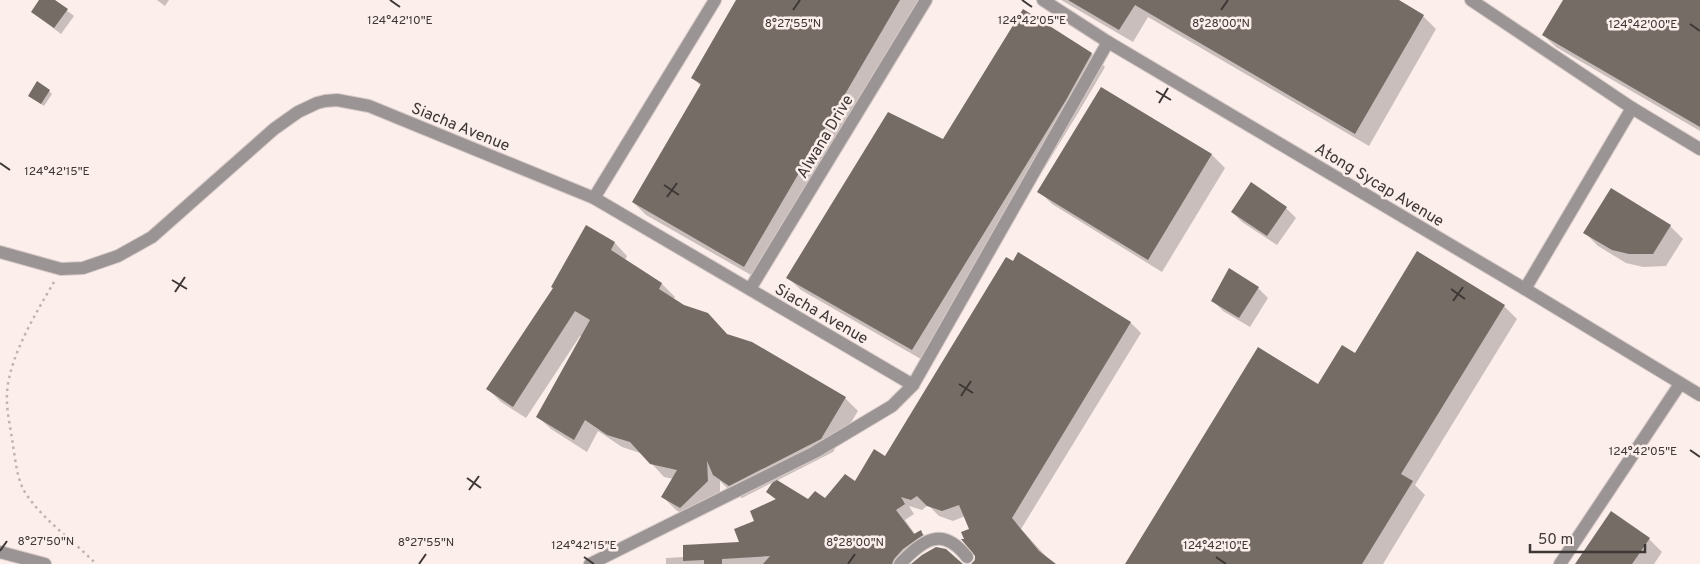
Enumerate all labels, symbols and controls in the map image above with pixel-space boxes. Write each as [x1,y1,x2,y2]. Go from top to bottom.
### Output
text: 124°42'10"E [367,13,433,29]
text: 124°42'05"E [998,13,1066,29]
text: 8°27'55"N [765,16,821,32]
text: 8°28'00"N [1192,16,1250,32]
text: 124°42'00"E [1609,17,1677,33]
street label: Alwana Drive [793,92,859,183]
street label: Siacha Avenue [408,99,512,157]
street label: Atong Sycap Avenue [1311,139,1447,232]
text: 124°42'15"E [24,164,90,180]
street label: Siacha Avenue [771,280,871,349]
text: 124°42'05"E [1609,444,1677,460]
scale bar [1530,522,1645,554]
text: 50 m [1538,531,1573,550]
text: 8°27'50"N [18,534,74,550]
text: 8°27'55"N [398,535,454,551]
text: 8°28'00"N [826,535,884,551]
text: 124°42'15"E [551,538,617,554]
text: 124°42'10"E [1183,538,1249,554]

